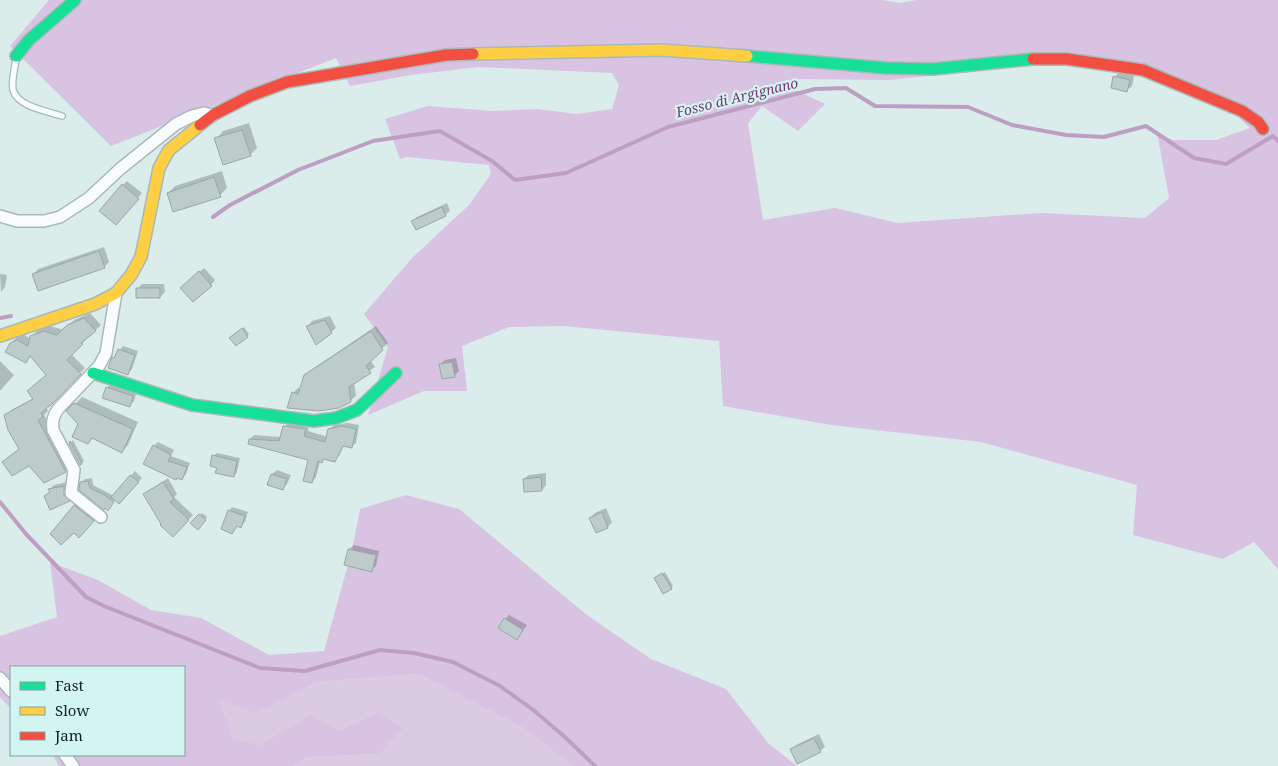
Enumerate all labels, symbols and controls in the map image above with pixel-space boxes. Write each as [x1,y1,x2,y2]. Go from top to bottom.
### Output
water label: Fosso di Argignano [673,73,800,122]
legend [10,666,185,756]
text: Fast [55,675,84,695]
text: Slow [55,700,89,720]
text: Jam [54,725,83,745]

